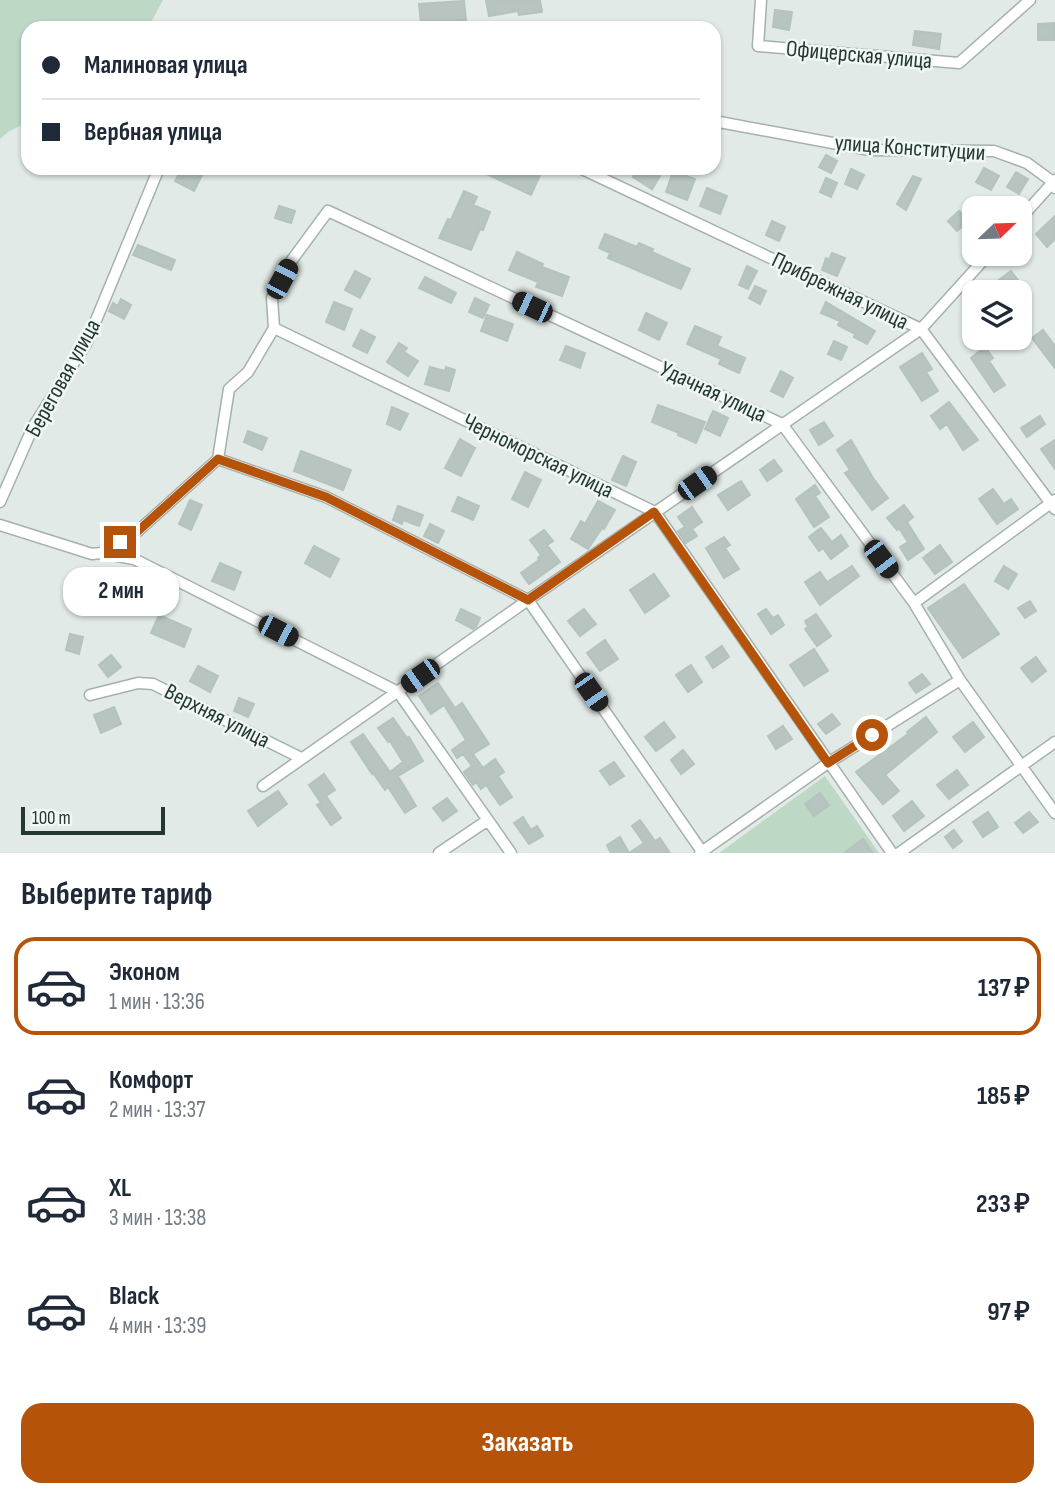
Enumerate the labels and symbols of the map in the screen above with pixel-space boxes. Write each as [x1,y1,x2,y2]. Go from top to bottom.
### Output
street label: Офицерская улица [785,35,933,75]
street label: улица Конституции [834,129,986,167]
north arrow [962,196,1032,266]
street label: Прибрежная улица [767,246,913,336]
car [263,256,302,302]
car [509,289,556,325]
street label: Береговая улица [19,314,107,442]
street label: Удачная улица [655,355,771,429]
street label: Черноморская улица [458,407,618,505]
car [674,462,721,504]
route end [104,526,136,558]
car [860,536,903,582]
callout: 2 мин [62,566,178,616]
car [255,612,302,650]
car [397,655,444,697]
car [571,669,612,715]
street label: Верхняя улица [160,678,274,754]
route start [856,719,888,751]
scale bar [21,804,164,836]

